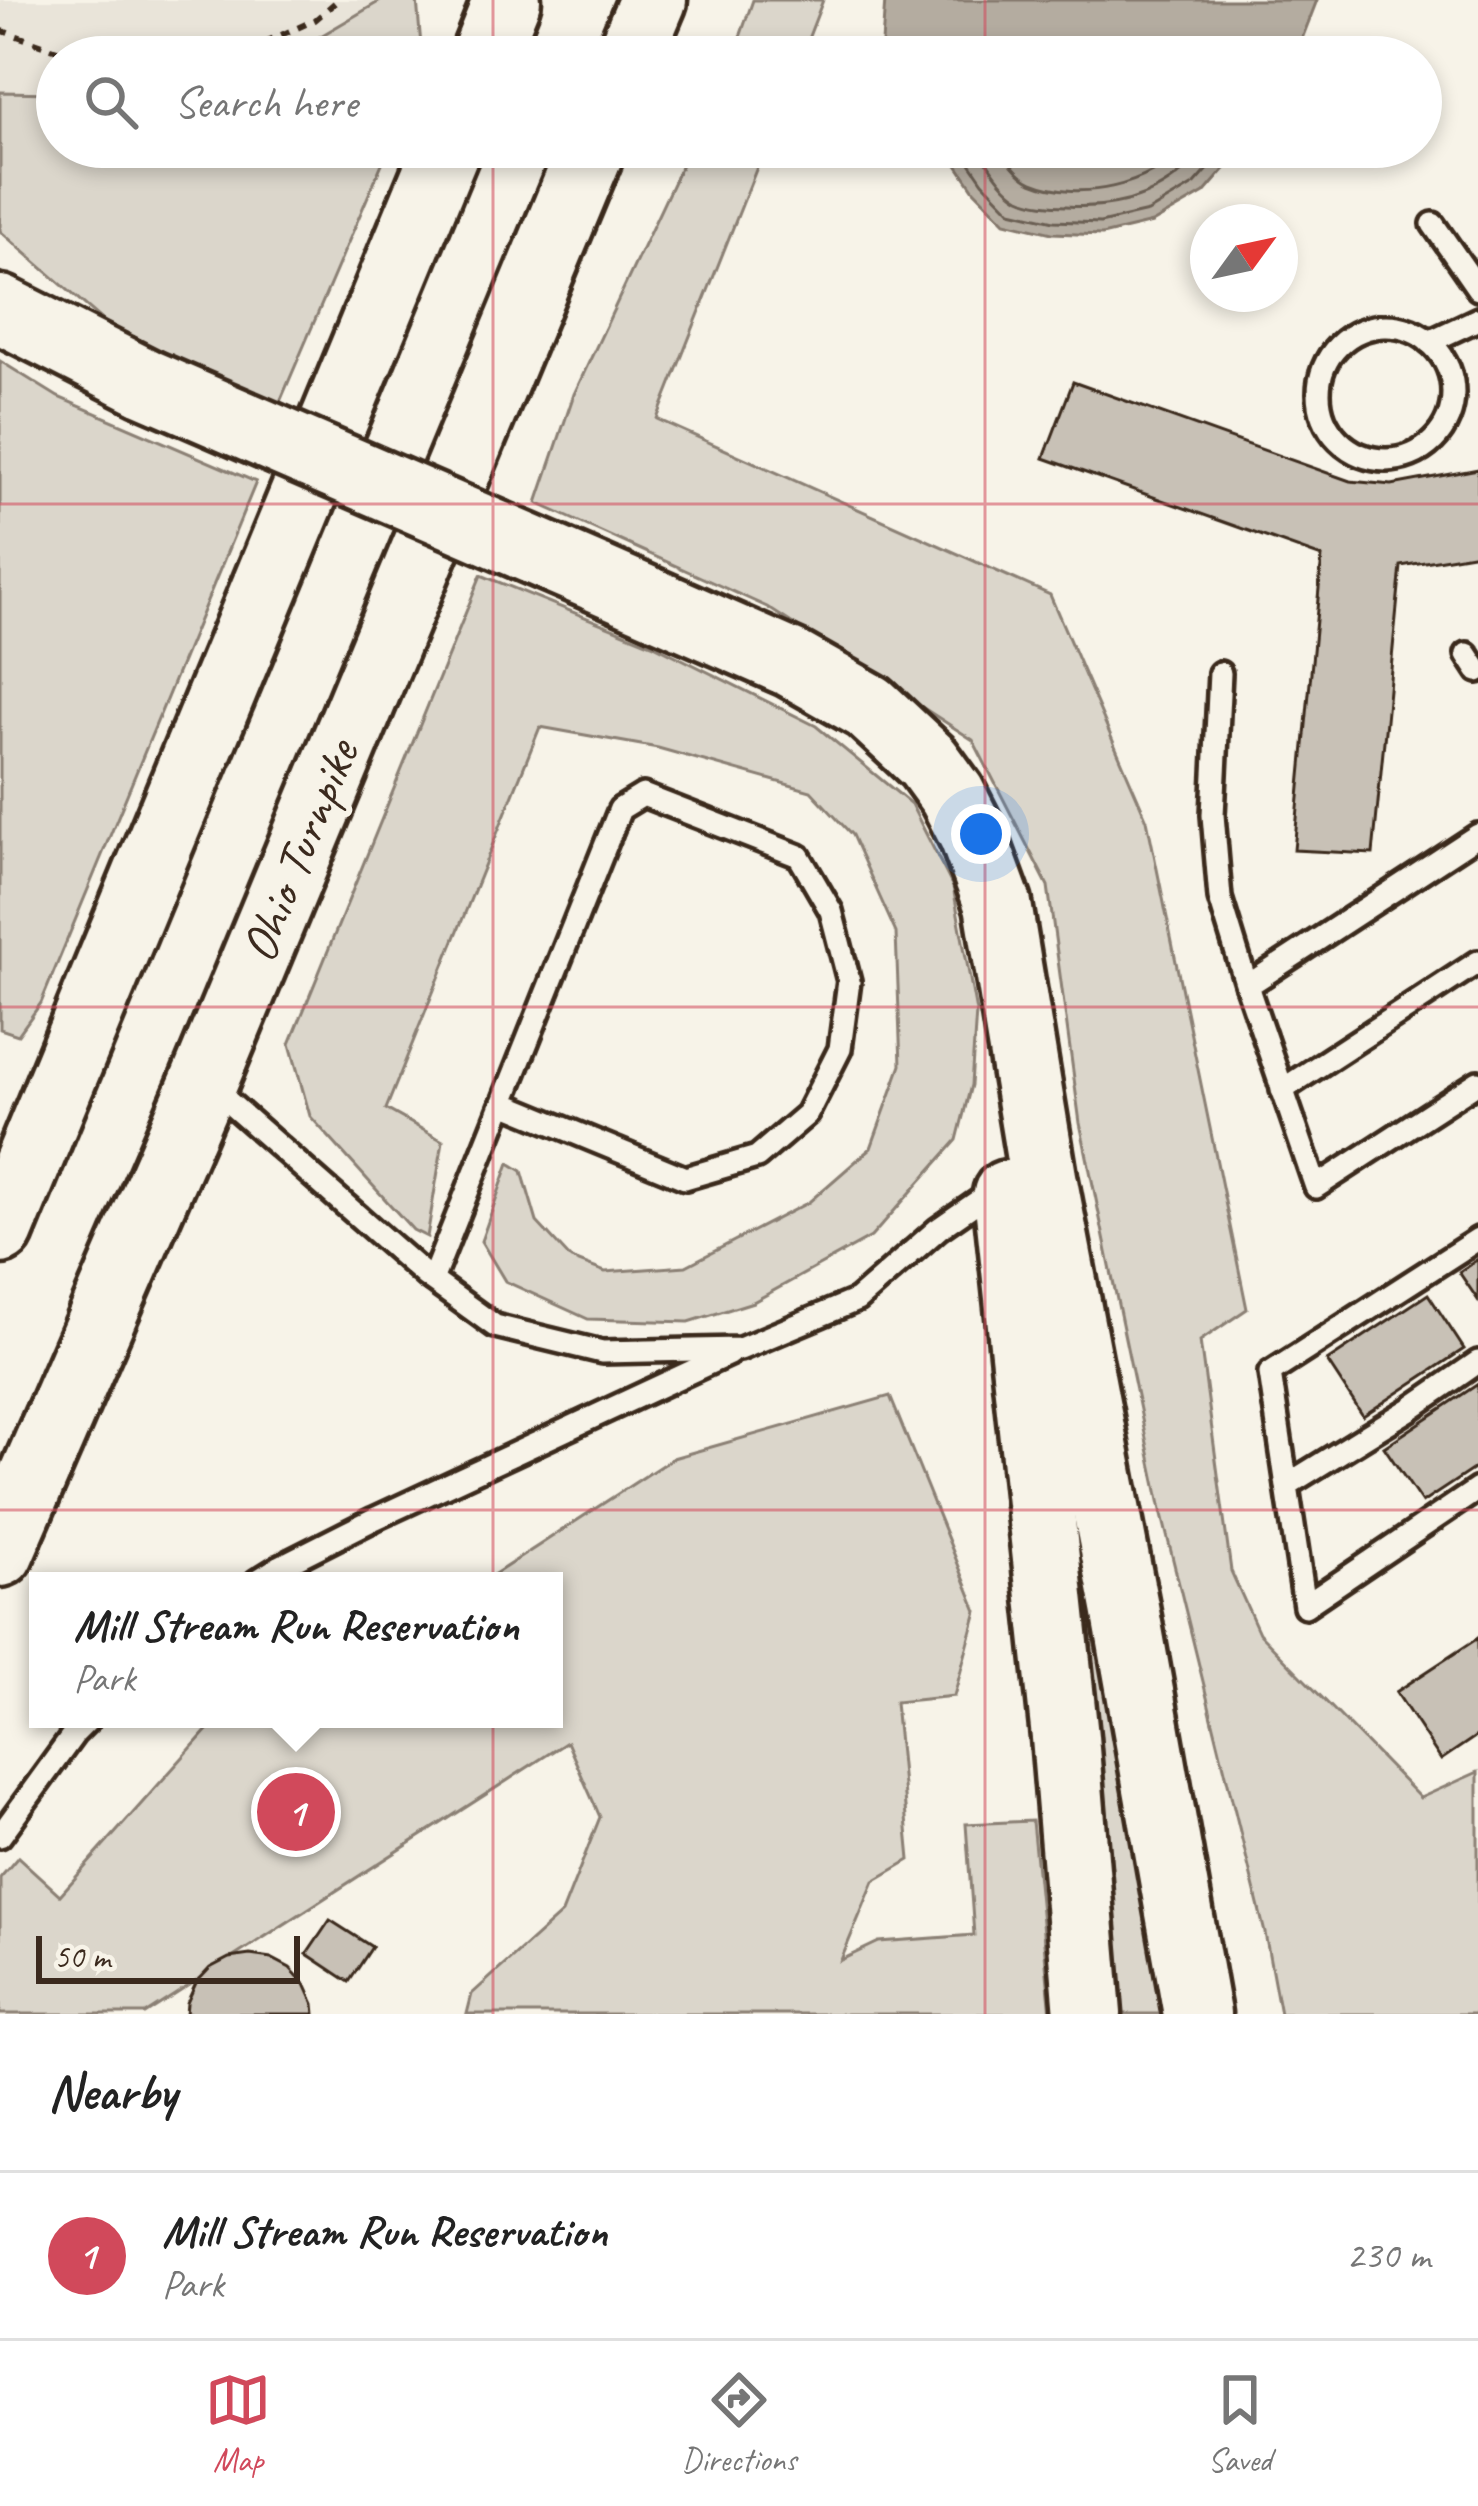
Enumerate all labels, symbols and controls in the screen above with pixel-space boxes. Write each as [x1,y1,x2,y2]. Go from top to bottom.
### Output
search box [36,36,1442,168]
icon: search [78,69,144,135]
text: Search here [174,74,357,131]
north arrow [1190,204,1298,312]
street label: Ohio Turnpike [226,728,374,971]
your location [951,804,1011,864]
popup [29,1572,563,1728]
text: Mill Stream Run Reservation [73,1597,519,1654]
text: Park [73,1654,135,1703]
pin: 1 [257,1767,335,1857]
scale bar [36,1930,300,1983]
text: 50 m [54,1936,110,1978]
text: Nearby [48,2060,176,2124]
text: Mill Stream Run Reservation [162,2203,607,2260]
text: 1 [78,2231,96,2280]
text: 230 m [1346,2231,1430,2280]
text: Park [162,2260,224,2309]
tab: Map [205,2367,271,2481]
tab: Directions [682,2367,796,2481]
tab: Saved [1207,2367,1273,2481]

